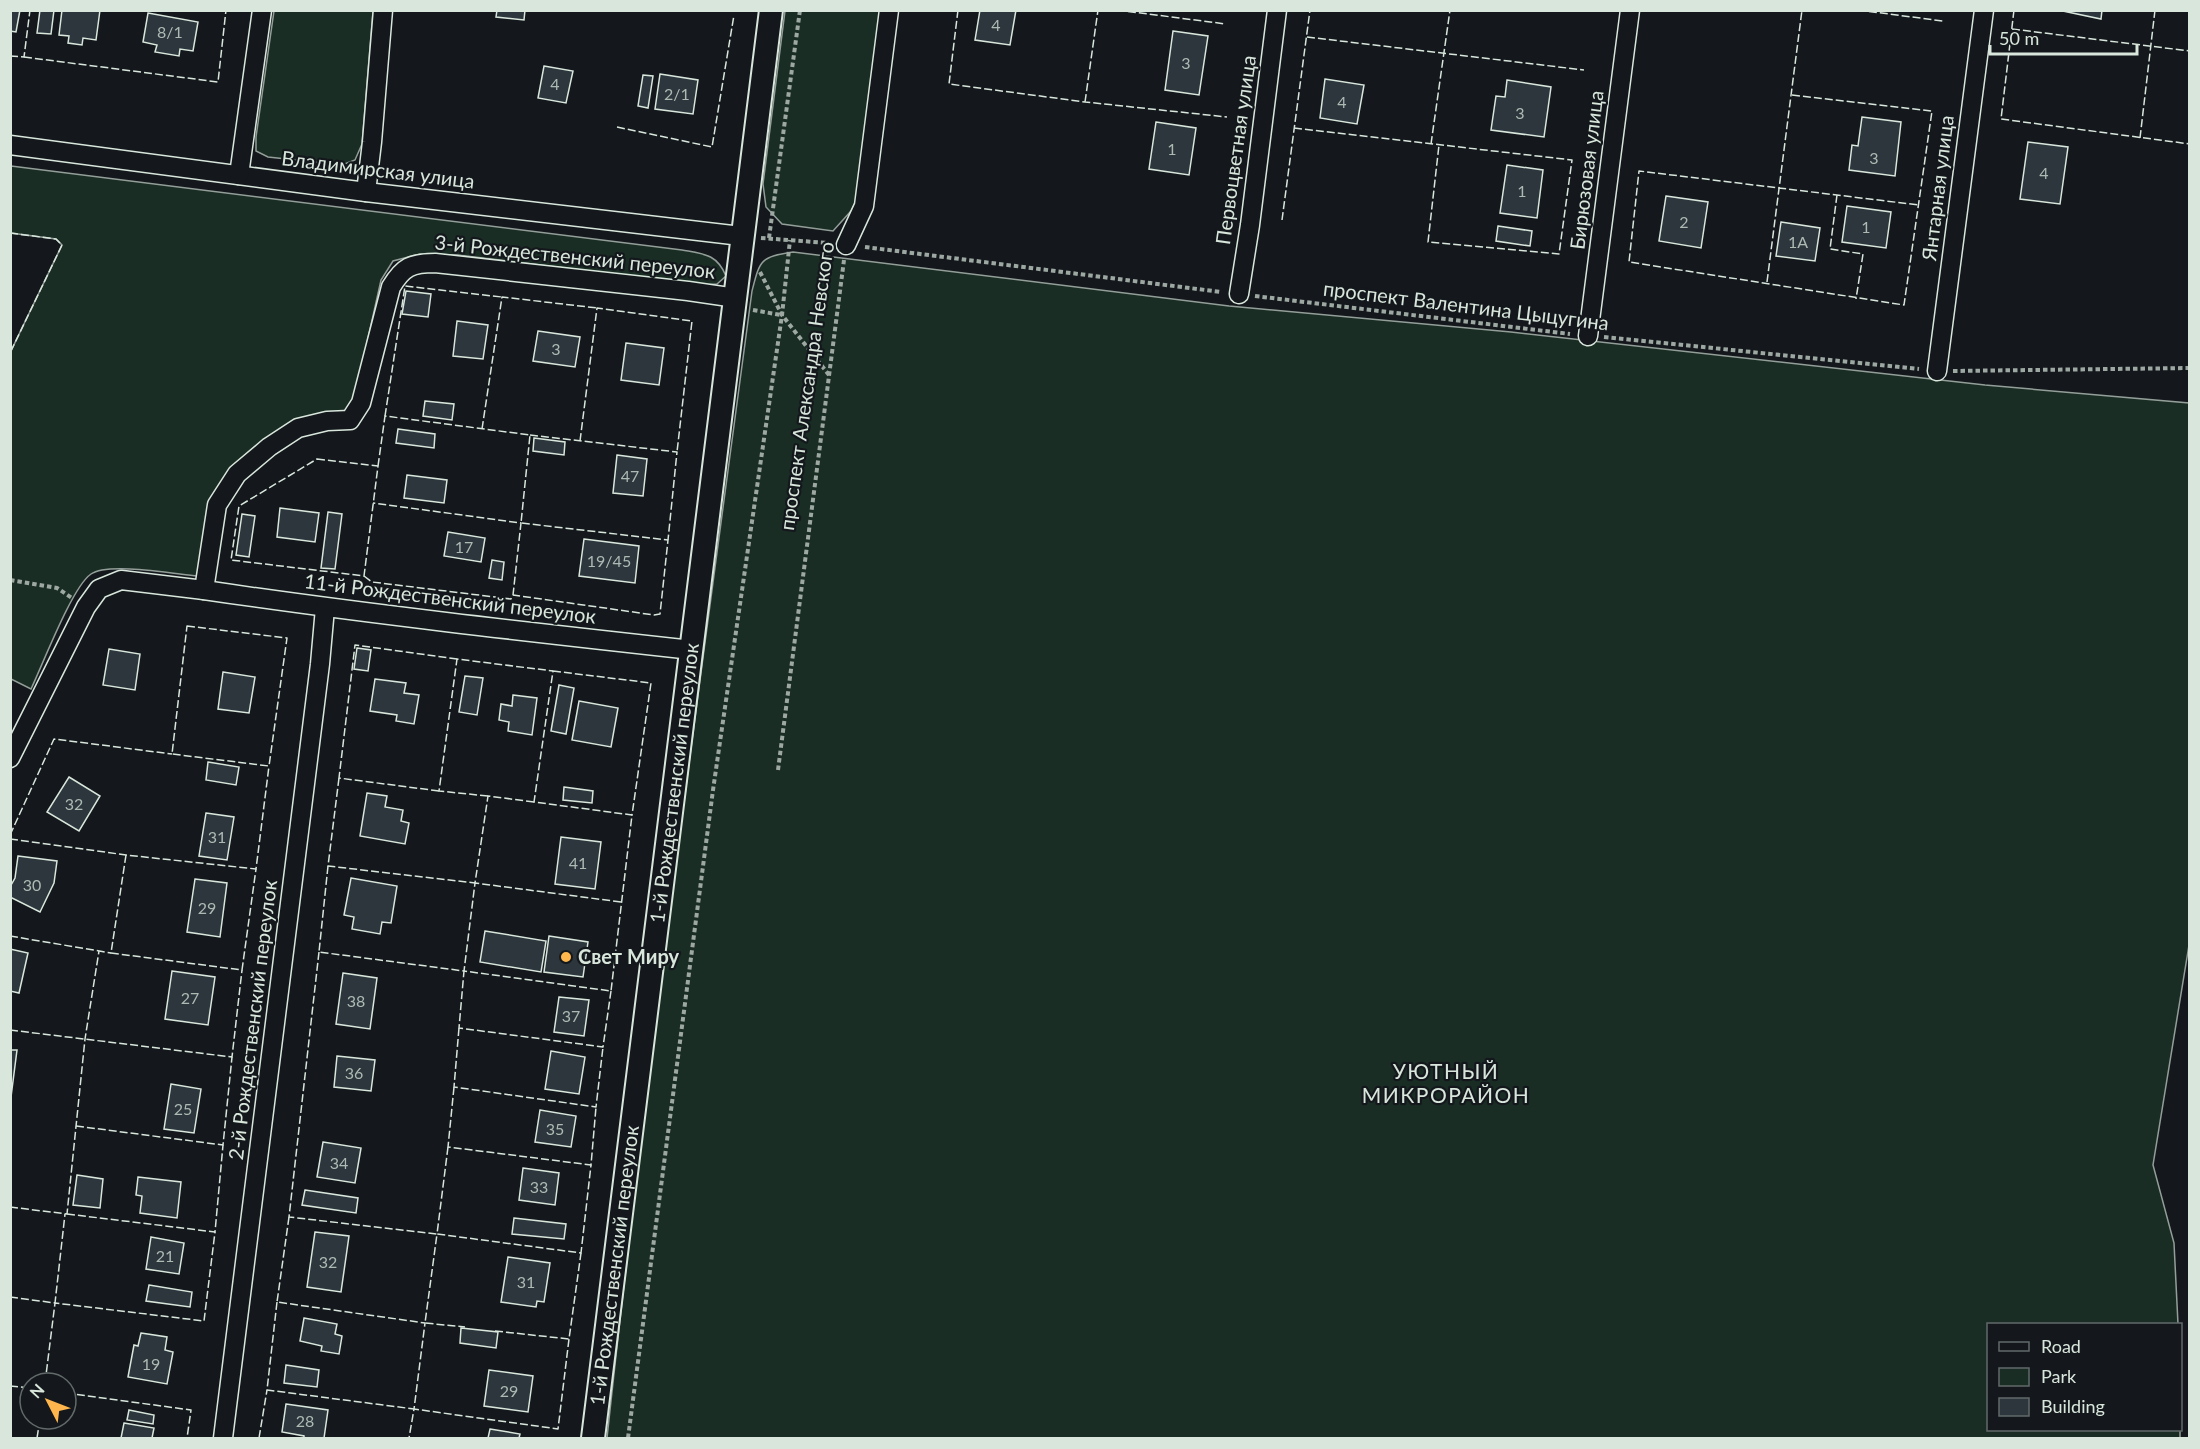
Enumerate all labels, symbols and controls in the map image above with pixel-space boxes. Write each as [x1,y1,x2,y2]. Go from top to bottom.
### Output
house number: 4 [991,15,1001,34]
scale bar [1990,18,2137,56]
house number: 8/1 [157,22,183,41]
text: 50 m [1999,27,2039,49]
house number: 3 [1181,53,1191,72]
street label: Первоцветная улица [1210,54,1260,246]
house number: 4 [550,74,560,93]
house number: 2/1 [664,84,690,103]
street label: Бирюзовая улица [1564,89,1608,251]
house number: 4 [1337,92,1347,111]
house number: 3 [1515,103,1525,122]
street label: Янтарная улица [1916,114,1958,263]
house number: 1 [1167,139,1177,158]
street label: Владимирская улица [280,145,476,193]
house number: 3 [1869,148,1879,167]
house number: 4 [2039,163,2049,182]
house number: 1 [1517,181,1527,200]
house number: 2 [1679,212,1689,231]
house number: 1 [1861,217,1871,236]
street label: 3-й Рождественский переулок [434,229,717,283]
house number: 1А [1788,232,1808,251]
street label: проспект Александра Невского [774,240,838,532]
street label: проспект Валентина Цыцугина [1322,276,1610,334]
house number: 3 [551,339,561,358]
house number: 47 [621,466,639,485]
house number: 17 [455,537,473,556]
house number: 19/45 [587,551,631,570]
street label: 11-й Рождественский переулок [303,568,598,628]
street label: 1-й Рождественский переулок [644,641,703,925]
house number: 32 [65,794,83,813]
house number: 31 [208,827,226,846]
house number: 41 [569,853,587,872]
house number: 30 [23,875,41,894]
street label: 2-й Рождественский переулок [223,878,281,1161]
house number: 29 [198,898,216,917]
place label: Свет Миру [578,944,679,968]
marker: Свет Миру [559,950,573,964]
house number: 27 [181,988,199,1007]
house number: 38 [347,991,365,1010]
house number: 37 [562,1006,580,1025]
district label: УЮТНЫЙ МИКРОРАЙОН [1362,1058,1530,1107]
house number: 36 [345,1063,363,1082]
house number: 25 [174,1099,192,1118]
house number: 35 [546,1119,564,1138]
street label: 1-й Рождественский переулок [584,1123,643,1407]
house number: 34 [330,1153,348,1172]
house number: 33 [530,1177,548,1196]
house number: 21 [156,1246,174,1265]
house number: 32 [319,1252,337,1271]
house number: 31 [517,1272,535,1291]
legend [1987,1323,2182,1431]
text: Road [2041,1335,2081,1357]
house number: 19 [142,1354,160,1373]
text: Park [2041,1365,2077,1387]
north arrow [18,1371,78,1431]
text: N [25,1380,48,1402]
house number: 29 [500,1381,518,1400]
text: Building [2041,1395,2105,1417]
house number: 28 [296,1411,314,1430]

